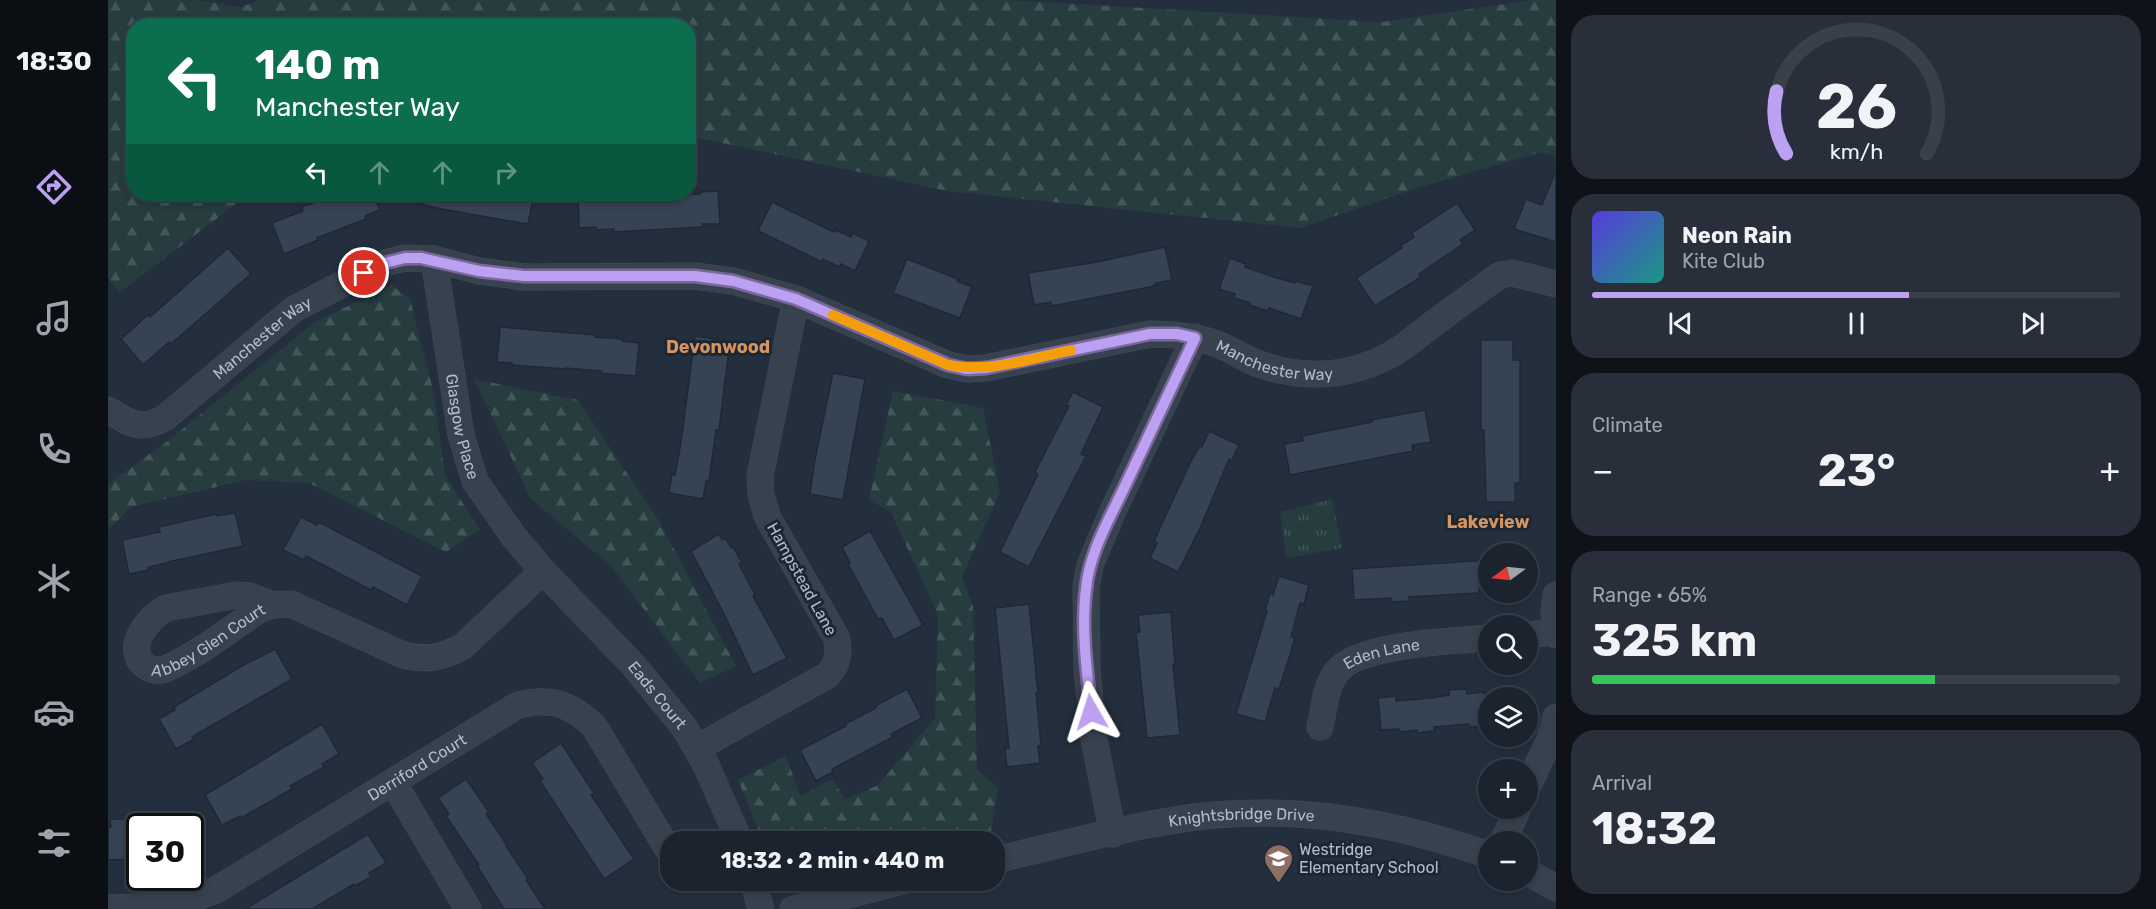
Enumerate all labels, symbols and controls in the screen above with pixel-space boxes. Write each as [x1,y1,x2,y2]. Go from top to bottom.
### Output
text: 140 m [255,40,381,90]
icon: left [156,42,234,120]
text: 18:30 [16,45,92,77]
text: 26 [1815,70,1897,144]
text: Manchester Way [255,91,460,123]
text: km/h [1829,139,1883,164]
icon: left [300,156,333,189]
icon: ahead [363,156,396,189]
icon: ahead [426,156,459,189]
icon: right [489,156,522,189]
icon: directions [33,166,75,208]
text: Neon Rain [1682,222,1792,249]
pin [338,247,389,298]
text: Kite Club [1682,249,1765,273]
icon: arrive [347,256,380,289]
street label: Manchester Way [209,292,315,383]
icon: music [33,297,75,339]
icon: previous [1664,307,1697,340]
icon: pause [1840,307,1873,340]
icon: next [2016,307,2049,340]
street label: Manchester Way [1213,335,1334,384]
district label: Devonwood [666,336,770,358]
street label: Glasgow Place [442,372,483,482]
text: Climate [1592,413,1663,437]
icon: phone [33,428,75,470]
text: 23° [1818,444,1895,497]
text: − [1592,451,1613,490]
text: + [2099,451,2120,490]
district label: Lakeview [1446,511,1530,533]
street label: Hampstead Lane [763,519,841,639]
north arrow [1478,543,1538,603]
map controls [1478,543,1538,891]
icon: climate [33,560,75,602]
text: Range · 65% [1592,583,1707,607]
street label: Abbey Glen Court [151,599,268,680]
text: 325 km [1592,614,1757,667]
button: search [1478,615,1538,675]
street label: Eden Lane [1340,634,1421,673]
street label: Eads Court [624,657,691,733]
position arrow [1059,680,1123,744]
button: layers [1478,687,1538,747]
icon: car [33,691,75,733]
street label: Derriford Court [364,730,470,805]
button: + [1478,759,1538,819]
text: Arrival [1592,771,1652,795]
text: 18:32 [1592,802,1717,855]
street label: Knightsbridge Drive [1167,804,1315,830]
speed limit sign: 30 [126,813,204,891]
icon: filters [33,822,75,864]
button: − [1478,831,1538,891]
place label: Westridge Elementary School [1299,840,1439,877]
school or university icon: Westridge Elementary School [1262,842,1294,884]
text: 18:32 · 2 min · 440 m [721,847,944,874]

